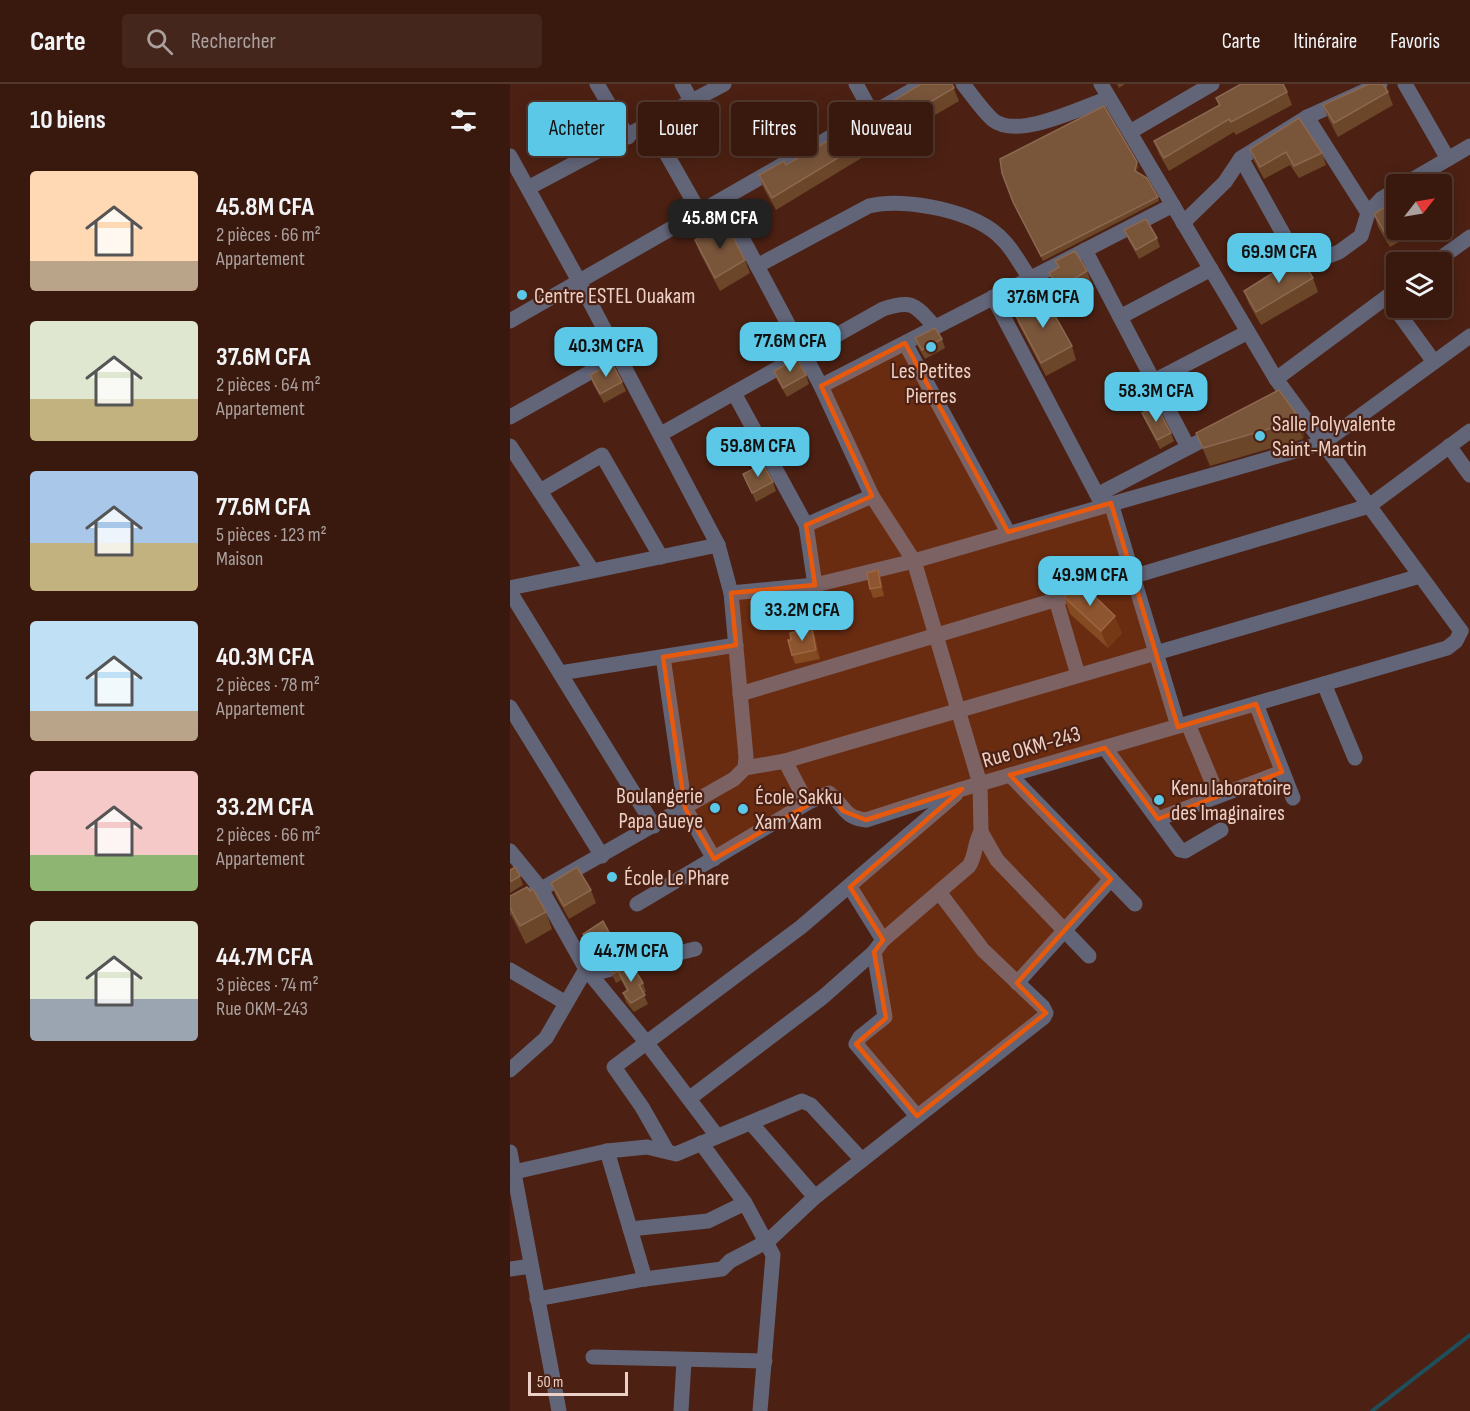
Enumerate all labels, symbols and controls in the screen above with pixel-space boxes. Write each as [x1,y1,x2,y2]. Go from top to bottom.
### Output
search box [122,14,542,68]
text: Carte [30,25,86,58]
icon: search [143,25,176,58]
text: Rechercher [191,28,276,55]
text: Carte [1222,29,1261,54]
text: Itinéraire [1294,29,1357,54]
text: Favoris [1390,29,1440,54]
chip: Acheter [528,102,626,156]
chip: Louer [638,102,719,156]
chip: Filtres [731,102,817,156]
chip: Nouveau [829,102,933,156]
icon: filters [447,104,480,137]
text: 10 biens [30,105,106,136]
north arrow [1386,174,1452,240]
map controls [1386,174,1452,318]
text: 45.8M CFA [216,192,314,223]
icon: home [78,195,150,267]
pin: 45.8M CFA [651,199,789,250]
text: 45.8M CFA [682,206,758,230]
text: 2 pièces · 66 m² [216,223,321,247]
pin: 69.9M CFA [1210,233,1348,284]
text: 69.9M CFA [1241,240,1317,264]
text: Appartement [216,247,305,271]
button: layers [1386,252,1452,318]
pin: 37.6M CFA [974,278,1112,329]
place label: Centre ESTEL Ouakam [534,283,695,310]
text: 37.6M CFA [1007,285,1079,309]
marker: Centre ESTEL Ouakam [515,288,529,302]
pin: 77.6M CFA [721,322,859,373]
pin: 40.3M CFA [537,327,675,378]
text: 77.6M CFA [754,329,826,353]
text: 40.3M CFA [568,334,644,358]
marker: Les Petites Pierres [924,340,938,354]
text: 37.6M CFA [216,342,311,373]
icon: home [78,345,150,417]
place label: Les Petites Pierres [891,358,971,410]
pin: 58.3M CFA [1087,372,1225,423]
text: 2 pièces · 64 m² [216,373,321,397]
text: 58.3M CFA [1118,379,1194,403]
text: Appartement [216,397,305,421]
place label: Salle Polyvalente Saint-Martin [1272,411,1396,463]
pin: 59.8M CFA [689,427,827,478]
marker: Salle Polyvalente Saint-Martin [1253,429,1267,443]
text: 59.8M CFA [720,434,796,458]
text: 77.6M CFA [216,492,310,523]
icon: home [78,495,150,567]
text: 5 pièces · 123 m² [216,523,327,547]
text: Maison [216,547,263,571]
pin: 49.9M CFA [1021,556,1159,607]
text: 49.9M CFA [1052,563,1128,587]
pin: 33.2M CFA [733,591,871,642]
text: 33.2M CFA [765,598,840,622]
text: 40.3M CFA [216,642,314,673]
icon: home [78,645,150,717]
text: 2 pièces · 78 m² [216,673,320,697]
text: Appartement [216,697,305,721]
street label: Rue OKM-243 [979,721,1084,774]
place label: Kenu laboratoire des Imaginaires [1171,775,1291,827]
place label: Boulangerie Papa Gueye [616,783,703,835]
place label: École Sakku Xam Xam [754,784,842,836]
text: 33.2M CFA [216,792,314,823]
marker: Kenu laboratoire des Imaginaires [1152,793,1166,807]
icon: home [78,795,150,867]
marker: Boulangerie Papa Gueye [708,801,722,815]
marker: École Sakku Xam Xam [736,802,750,816]
text: 2 pièces · 66 m² [216,823,321,847]
text: Appartement [216,847,305,871]
place label: École Le Phare [624,865,729,892]
marker: École Le Phare [605,870,619,884]
pin: 44.7M CFA [562,932,700,983]
text: 44.7M CFA [594,939,668,963]
text: 44.7M CFA [216,942,313,973]
icon: home [78,945,150,1017]
text: 3 pièces · 74 m² [216,973,319,997]
text: Rue OKM-243 [216,997,308,1021]
scale bar [528,1369,628,1396]
text: 50 m [537,1373,563,1392]

